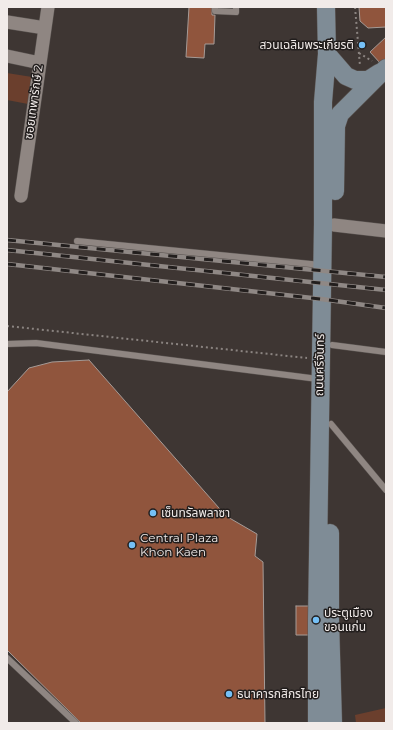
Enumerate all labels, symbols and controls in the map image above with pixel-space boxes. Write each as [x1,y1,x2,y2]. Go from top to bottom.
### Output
place label: สวนเฉลิมพระเกียรติ [259,38,354,52]
marker: สวนเฉลิมพระเกียรติ [357,40,367,50]
street label: ซอยเทพารักษ์ 2 [22,64,46,140]
street label: ถนนศรีจันทร์ [312,334,328,396]
place label: เซ็นทรัลพลาซา [161,506,230,520]
marker: เซ็นทรัลพลาซา [148,508,158,518]
place label: Central Plaza Khon Kaen [140,531,218,559]
marker: Central Plaza Khon Kaen [127,540,137,550]
place label: ประตูเมือง ขอนแก่น [324,606,373,634]
marker: ประตูเมือง ขอนแก่น [311,615,321,625]
place label: ธนาคารกสิกรไทย [237,687,319,701]
marker: ธนาคารกสิกรไทย [224,689,234,699]

